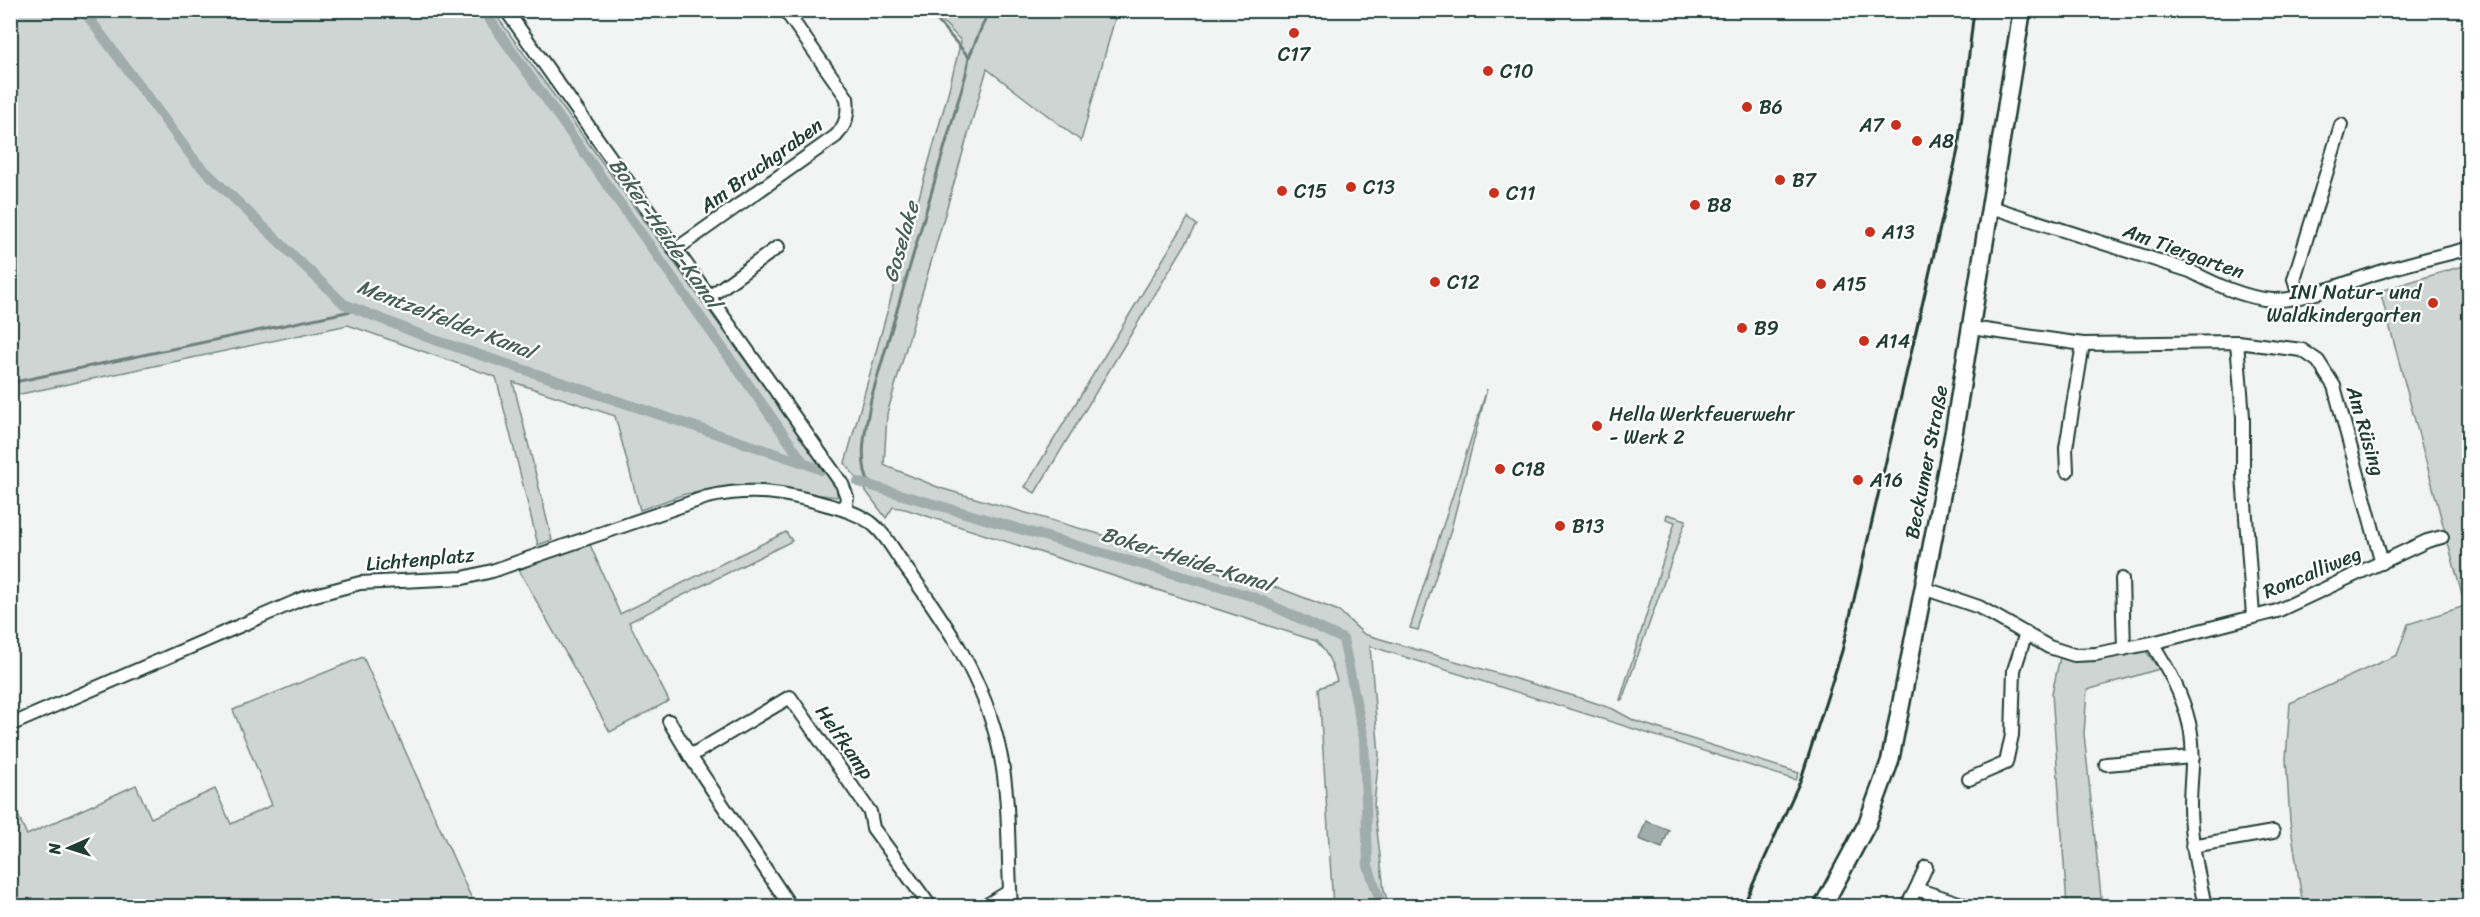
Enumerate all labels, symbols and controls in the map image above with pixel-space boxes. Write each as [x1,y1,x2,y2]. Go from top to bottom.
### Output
marker: C17 [1287,26,1301,40]
place label: C17 [1278,37,1312,72]
place label: C10 [1500,54,1534,89]
marker: C10 [1481,64,1495,78]
place label: B6 [1759,90,1783,125]
marker: B6 [1740,100,1754,114]
street label: Am Bruchgraben [691,108,831,223]
place label: A7 [1858,108,1886,143]
marker: A7 [1889,118,1903,132]
place label: A8 [1928,124,1954,159]
marker: A8 [1910,134,1924,148]
water label: Boker-Heide-Kanal [598,149,734,321]
place label: B7 [1792,163,1818,198]
place label: C13 [1363,170,1395,205]
marker: B7 [1773,173,1787,187]
place label: C15 [1294,174,1327,209]
place label: C11 [1506,176,1536,211]
marker: C13 [1344,180,1358,194]
marker: C15 [1275,184,1289,198]
marker: C11 [1487,186,1501,200]
place label: B8 [1707,188,1732,223]
water label: Goselake [871,195,931,287]
marker: B8 [1688,198,1702,212]
street label: Am Tiergarten [2117,213,2250,290]
place label: A13 [1881,215,1915,250]
marker: A13 [1863,225,1877,239]
place label: C12 [1447,265,1480,300]
place label: A15 [1832,267,1867,302]
water label: Mentzelfelder Kanal [352,268,545,372]
marker: C12 [1428,275,1442,289]
place label: INI Natur- und Waldkindergarten [2267,275,2422,333]
marker: A15 [1814,277,1828,291]
marker: INI Natur- und Waldkindergarten [2426,296,2440,310]
place label: B9 [1754,311,1779,346]
marker: B9 [1735,321,1749,335]
place label: A14 [1875,324,1910,359]
marker: A14 [1857,334,1871,348]
street label: Am Rüsing [2336,381,2395,480]
street label: Beckumer Straße [1894,382,1959,542]
place label: Hella Werkfeuerwehr - Werk 2 [1609,397,1795,455]
marker: Hella Werkfeuerwehr - Werk 2 [1590,419,1604,433]
place label: C18 [1512,452,1545,487]
marker: C18 [1493,462,1507,476]
place label: A16 [1869,463,1903,498]
marker: A16 [1851,473,1865,487]
place label: B13 [1572,509,1604,544]
water label: Boker-Heide-Kanal [1097,515,1282,605]
marker: B13 [1553,519,1567,533]
street label: Roncalliweg [2257,536,2367,609]
street label: Lichtenplatz [364,537,476,582]
street label: Helfkamp [806,697,884,788]
north arrow [39,818,99,878]
text: N [40,842,69,856]

